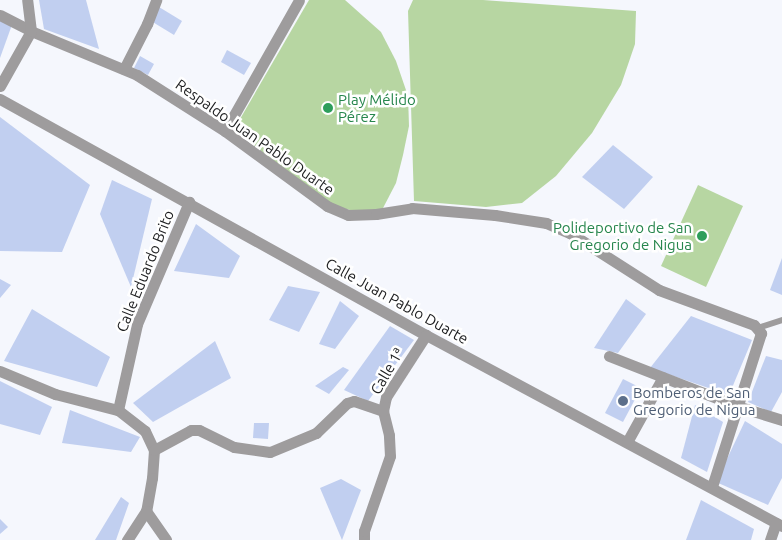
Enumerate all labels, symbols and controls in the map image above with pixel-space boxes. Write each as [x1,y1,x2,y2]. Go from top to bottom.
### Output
street label: Respaldo Juan Pablo Duarte [172,75,338,199]
place label: Play Mélido Pérez [338,90,416,125]
marker: Play Mélido Pérez [322,102,334,114]
street label: Calle Eduardo Brito [112,207,178,335]
place label: Polideportivo de San Gregorio de Nigua [553,218,692,253]
marker: Polideportivo de San Gregorio de Nigua [696,230,708,242]
street label: Calle Juan Pablo Duarte [323,254,471,348]
street label: Calle 1ª [367,345,407,397]
place label: Bomberos de San Gregorio de Nigua [633,383,756,418]
marker: Bomberos de San Gregorio de Nigua [617,395,629,407]

